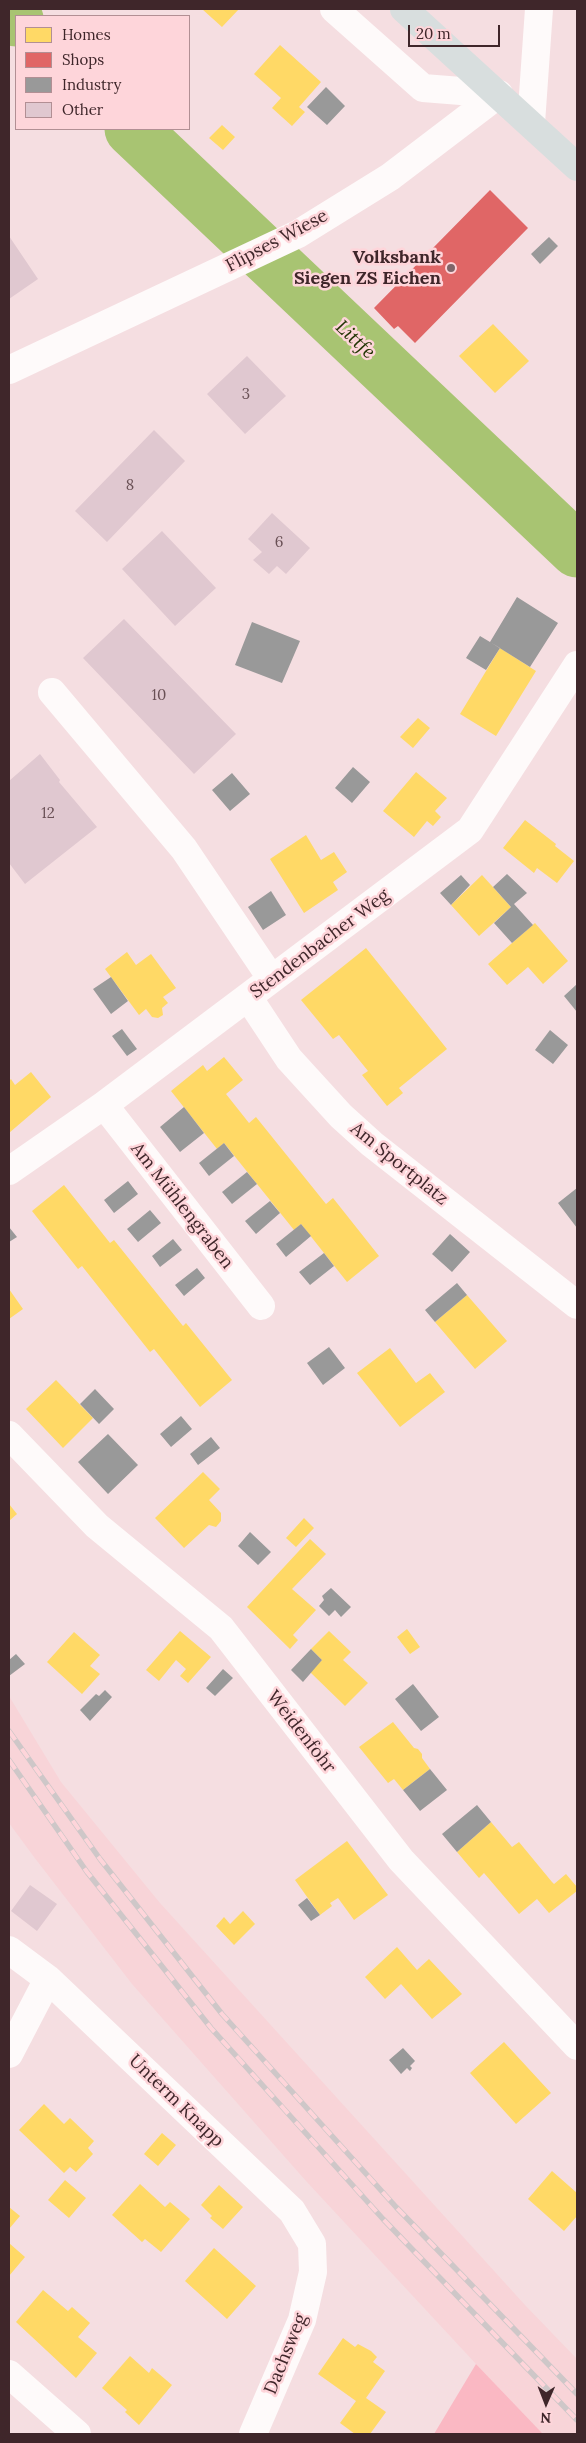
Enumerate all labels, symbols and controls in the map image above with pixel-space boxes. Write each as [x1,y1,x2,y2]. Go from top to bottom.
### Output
legend [15,15,190,130]
scale bar [411,15,504,47]
text: 20 m [416,24,451,43]
text: Homes [62,25,111,44]
text: Shops [62,50,104,69]
text: Industry [62,75,121,94]
text: Other [62,100,103,119]
street label: Flipses Wiese [222,205,332,277]
place label: Volksbank Siegen ZS Eichen [294,247,441,290]
marker: Volksbank Siegen ZS Eichen [445,262,457,274]
water label: Littfe [330,316,380,364]
house number: 3 [242,386,250,404]
house number: 8 [126,477,134,495]
house number: 6 [275,534,283,552]
house number: 10 [152,687,166,705]
house number: 12 [41,805,55,823]
street label: Stendenbacher Weg [246,885,394,1003]
street label: Am Sportplatz [346,1118,452,1210]
street label: Am Mühlengraben [126,1139,238,1273]
street label: Weidenfohr [262,1687,340,1777]
street label: Unterm Knapp [124,2050,228,2152]
street label: Dachsweg [260,2310,312,2398]
north arrow [521,2378,571,2428]
text: N [540,2409,551,2427]

